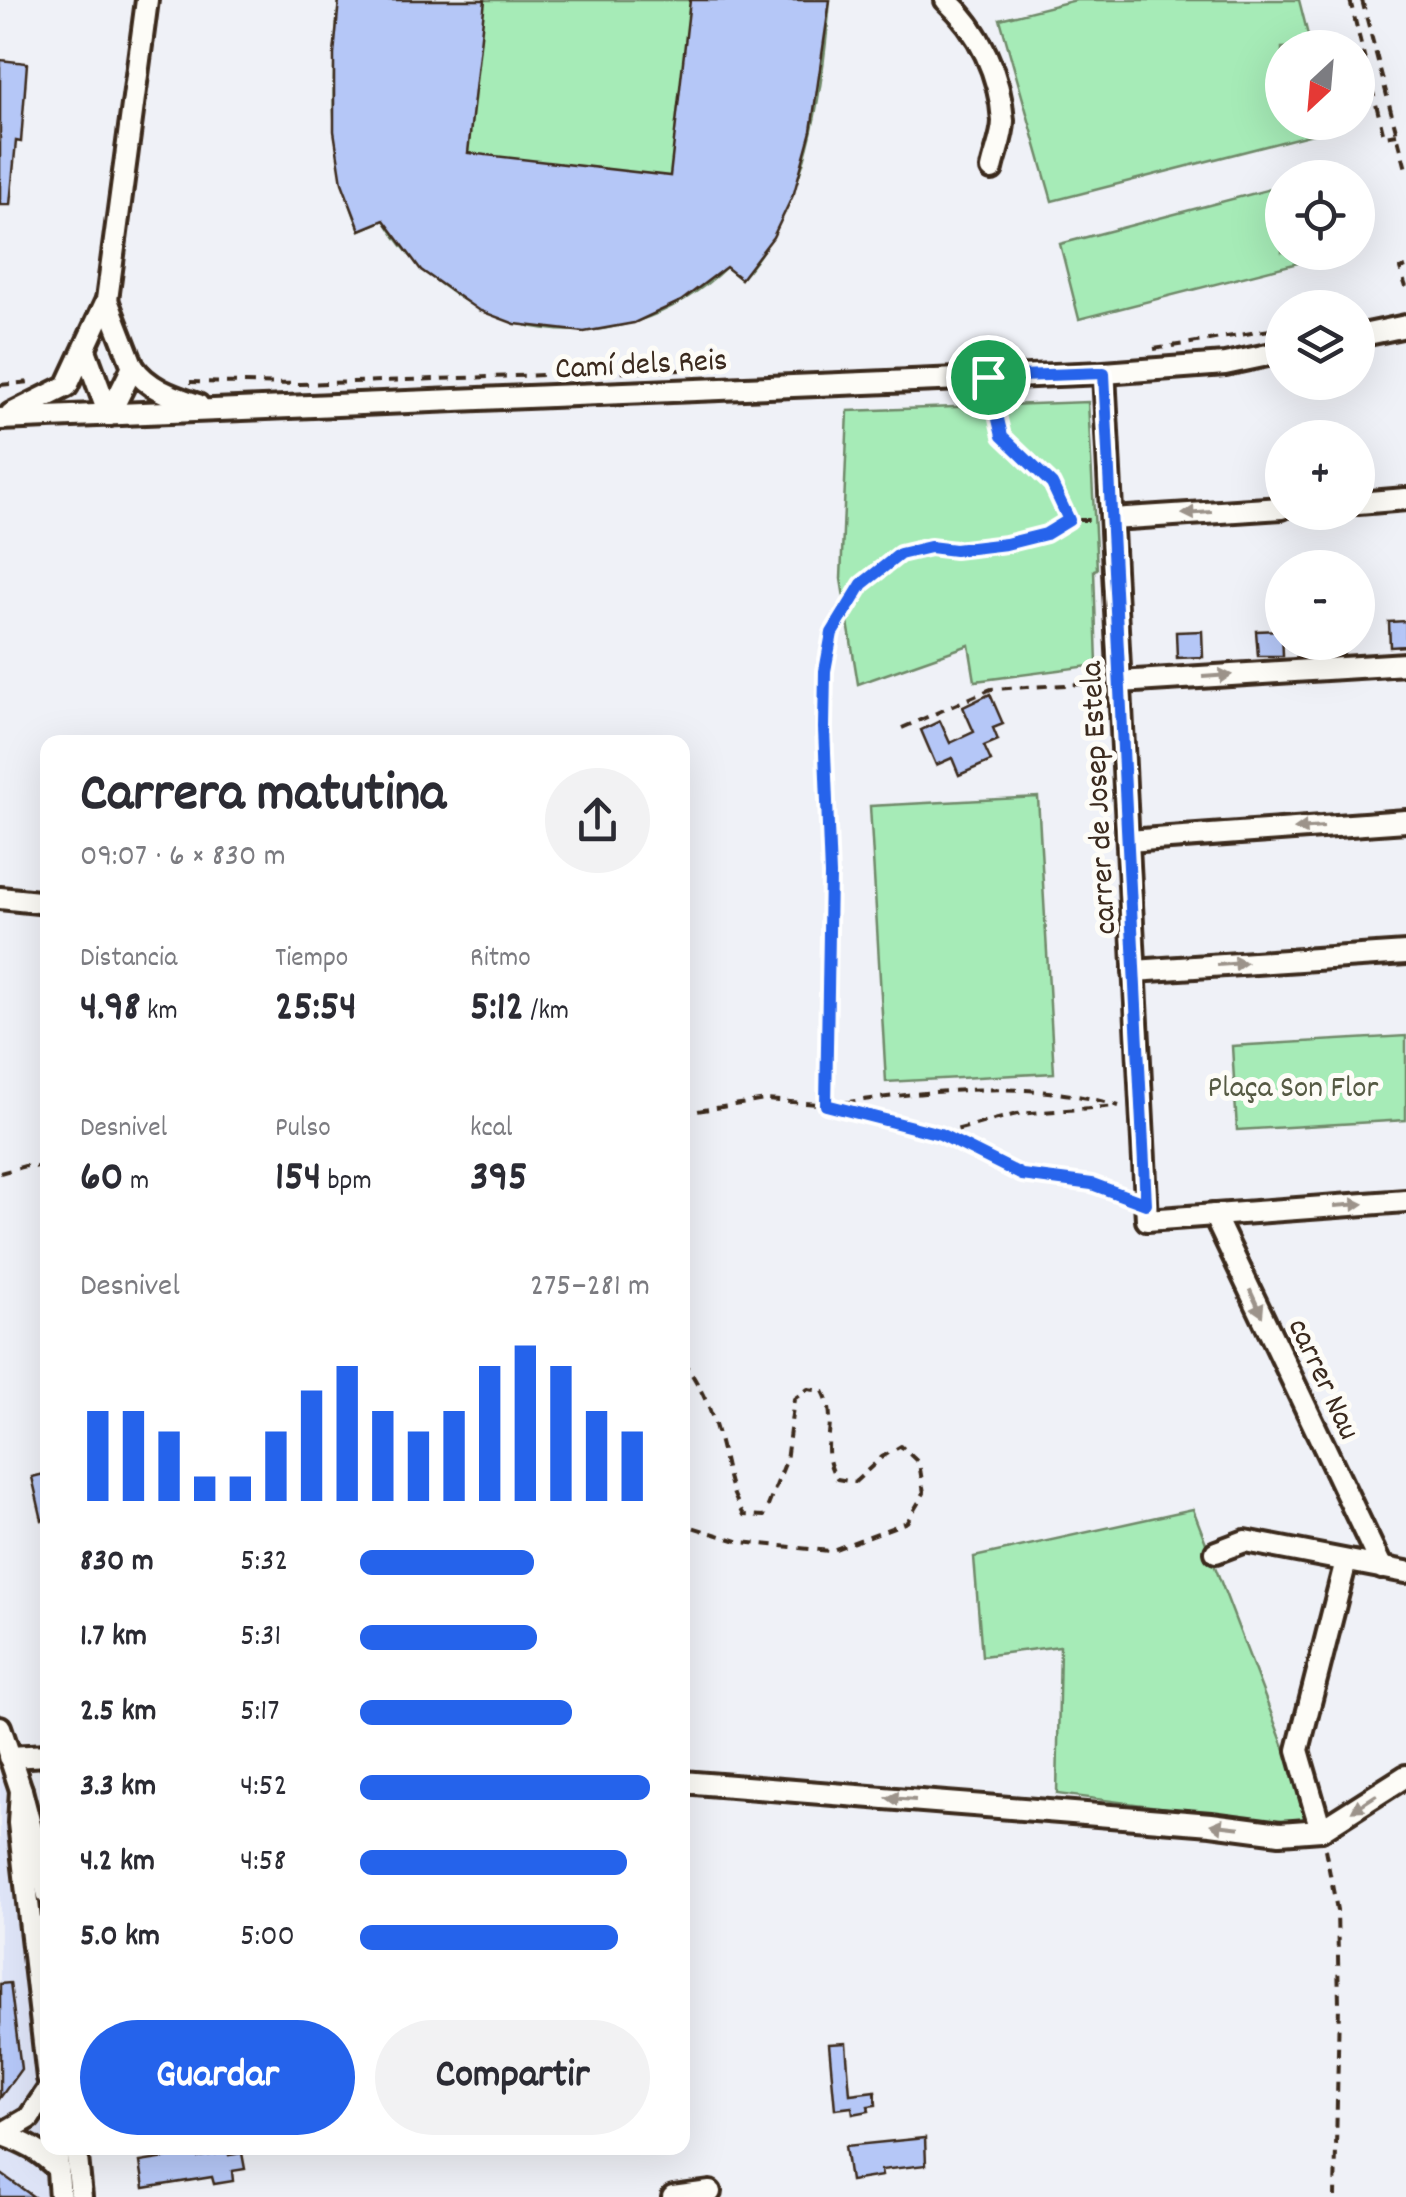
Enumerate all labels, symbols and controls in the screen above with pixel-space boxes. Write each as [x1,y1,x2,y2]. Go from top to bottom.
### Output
north arrow [1265,30,1375,140]
map controls [1265,30,1375,660]
button: locate [1265,160,1375,270]
button: layers [1265,290,1375,400]
pin [946,335,1031,420]
street label: Camí dels Reis [554,340,729,394]
icon: arrive [961,350,1016,405]
button: + [1265,420,1375,530]
one-way arrow [1181,506,1213,522]
button: − [1265,550,1375,660]
street label: carrer de Josep Estela [1071,659,1131,935]
one-way arrow [1202,668,1234,684]
text: Carrera matutina [80,758,446,837]
button: share [545,768,650,873]
one-way arrow [1292,820,1324,836]
text: 09:07 · 6 × 830 m [80,835,286,881]
text: Distancia [80,940,177,980]
text: Tiempo [275,940,348,980]
text: Ritmo [470,940,531,980]
one-way arrow [1216,956,1248,972]
text: 4.98 [80,980,140,1040]
text: 25:54 [275,980,357,1040]
text: 5:12 [470,980,524,1040]
text: km [140,993,178,1033]
text: /km [524,993,569,1033]
park label: Plaça Son Flor [1208,1067,1379,1113]
text: Desnivel [80,1110,167,1150]
text: Pulso [275,1110,331,1150]
text: kcal [470,1110,513,1150]
text: 60 [80,1150,123,1210]
text: 154 [275,1150,321,1210]
text: 395 [470,1150,527,1210]
text: m [123,1163,149,1203]
text: bpm [321,1163,372,1203]
one-way arrow [1334,1197,1366,1213]
text: Desnivel [80,1265,180,1311]
text: 275–281 m [530,1265,650,1311]
one-way arrow [1248,1289,1265,1318]
street label: carrer Nau [1273,1312,1370,1449]
text: 830 m [80,1540,154,1586]
text: 5:32 [240,1540,288,1586]
text: 1.7 km [80,1615,147,1661]
text: 5:31 [240,1615,281,1661]
text: 2.5 km [80,1690,157,1736]
text: 5:17 [240,1690,279,1736]
text: 3.3 km [80,1765,156,1811]
text: 4:52 [240,1765,287,1811]
one-way arrow [884,1791,916,1807]
one-way arrow [1350,1793,1377,1811]
one-way arrow [1208,1818,1240,1834]
text: 4.2 km [80,1840,155,1886]
text: 4:58 [240,1840,286,1886]
text: 5.0 km [80,1915,160,1961]
text: 5:00 [240,1915,295,1961]
button: Guardar [80,2020,355,2135]
button: Compartir [375,2020,650,2135]

